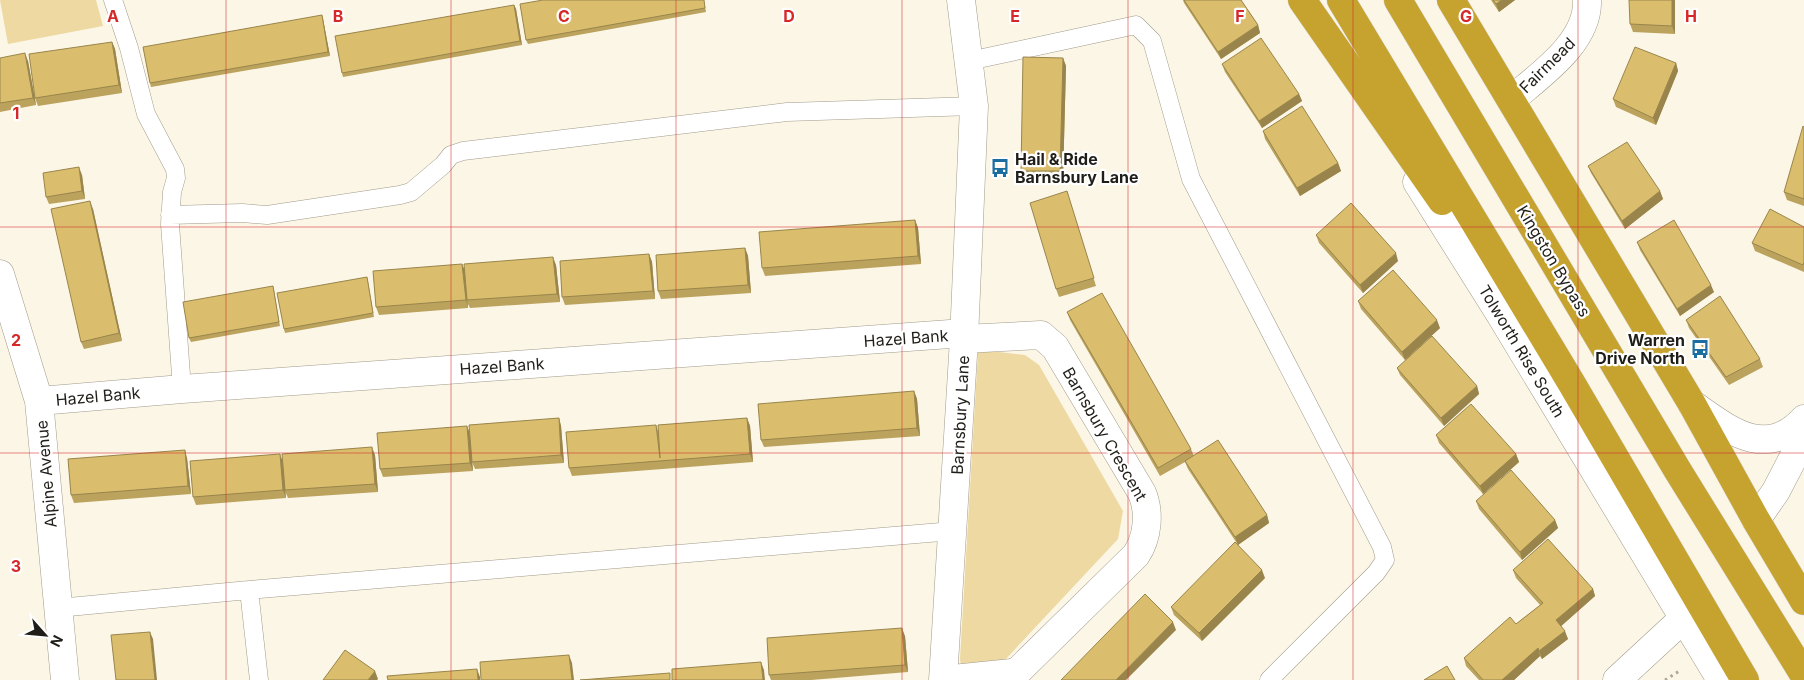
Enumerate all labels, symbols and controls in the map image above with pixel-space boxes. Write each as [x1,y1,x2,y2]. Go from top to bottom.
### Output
text: A [107,6,119,26]
text: B [333,6,343,26]
text: C [558,6,570,26]
text: D [783,6,795,26]
text: E [1010,6,1020,26]
text: F [1235,6,1245,26]
text: G [1460,6,1472,26]
text: H [1685,6,1697,26]
street label: Fairmead [1515,33,1579,97]
text: 1 [13,103,19,123]
place label: Hail & Ride Barnsbury Lane [1015,149,1139,187]
bus stop icon: Hail & Ride Barnsbury Lane [989,157,1011,179]
street label: Kingston Bypass [1513,202,1595,320]
street label: Tolworth Rise South [1475,281,1569,421]
street label: Hazel Bank [863,325,949,351]
text: 2 [11,330,21,350]
place label: Warren Drive North [1595,330,1685,368]
bus stop icon: Warren Drive North [1689,338,1711,360]
street label: Hazel Bank [459,353,545,379]
street label: Barnsbury Lane [947,355,973,475]
street label: Barnsbury Crescent [1059,364,1151,504]
street label: Hazel Bank [55,382,141,410]
street label: Alpine Avenue [31,419,61,529]
text: 3 [11,556,21,576]
north arrow [20,610,70,660]
text: N [47,633,67,650]

